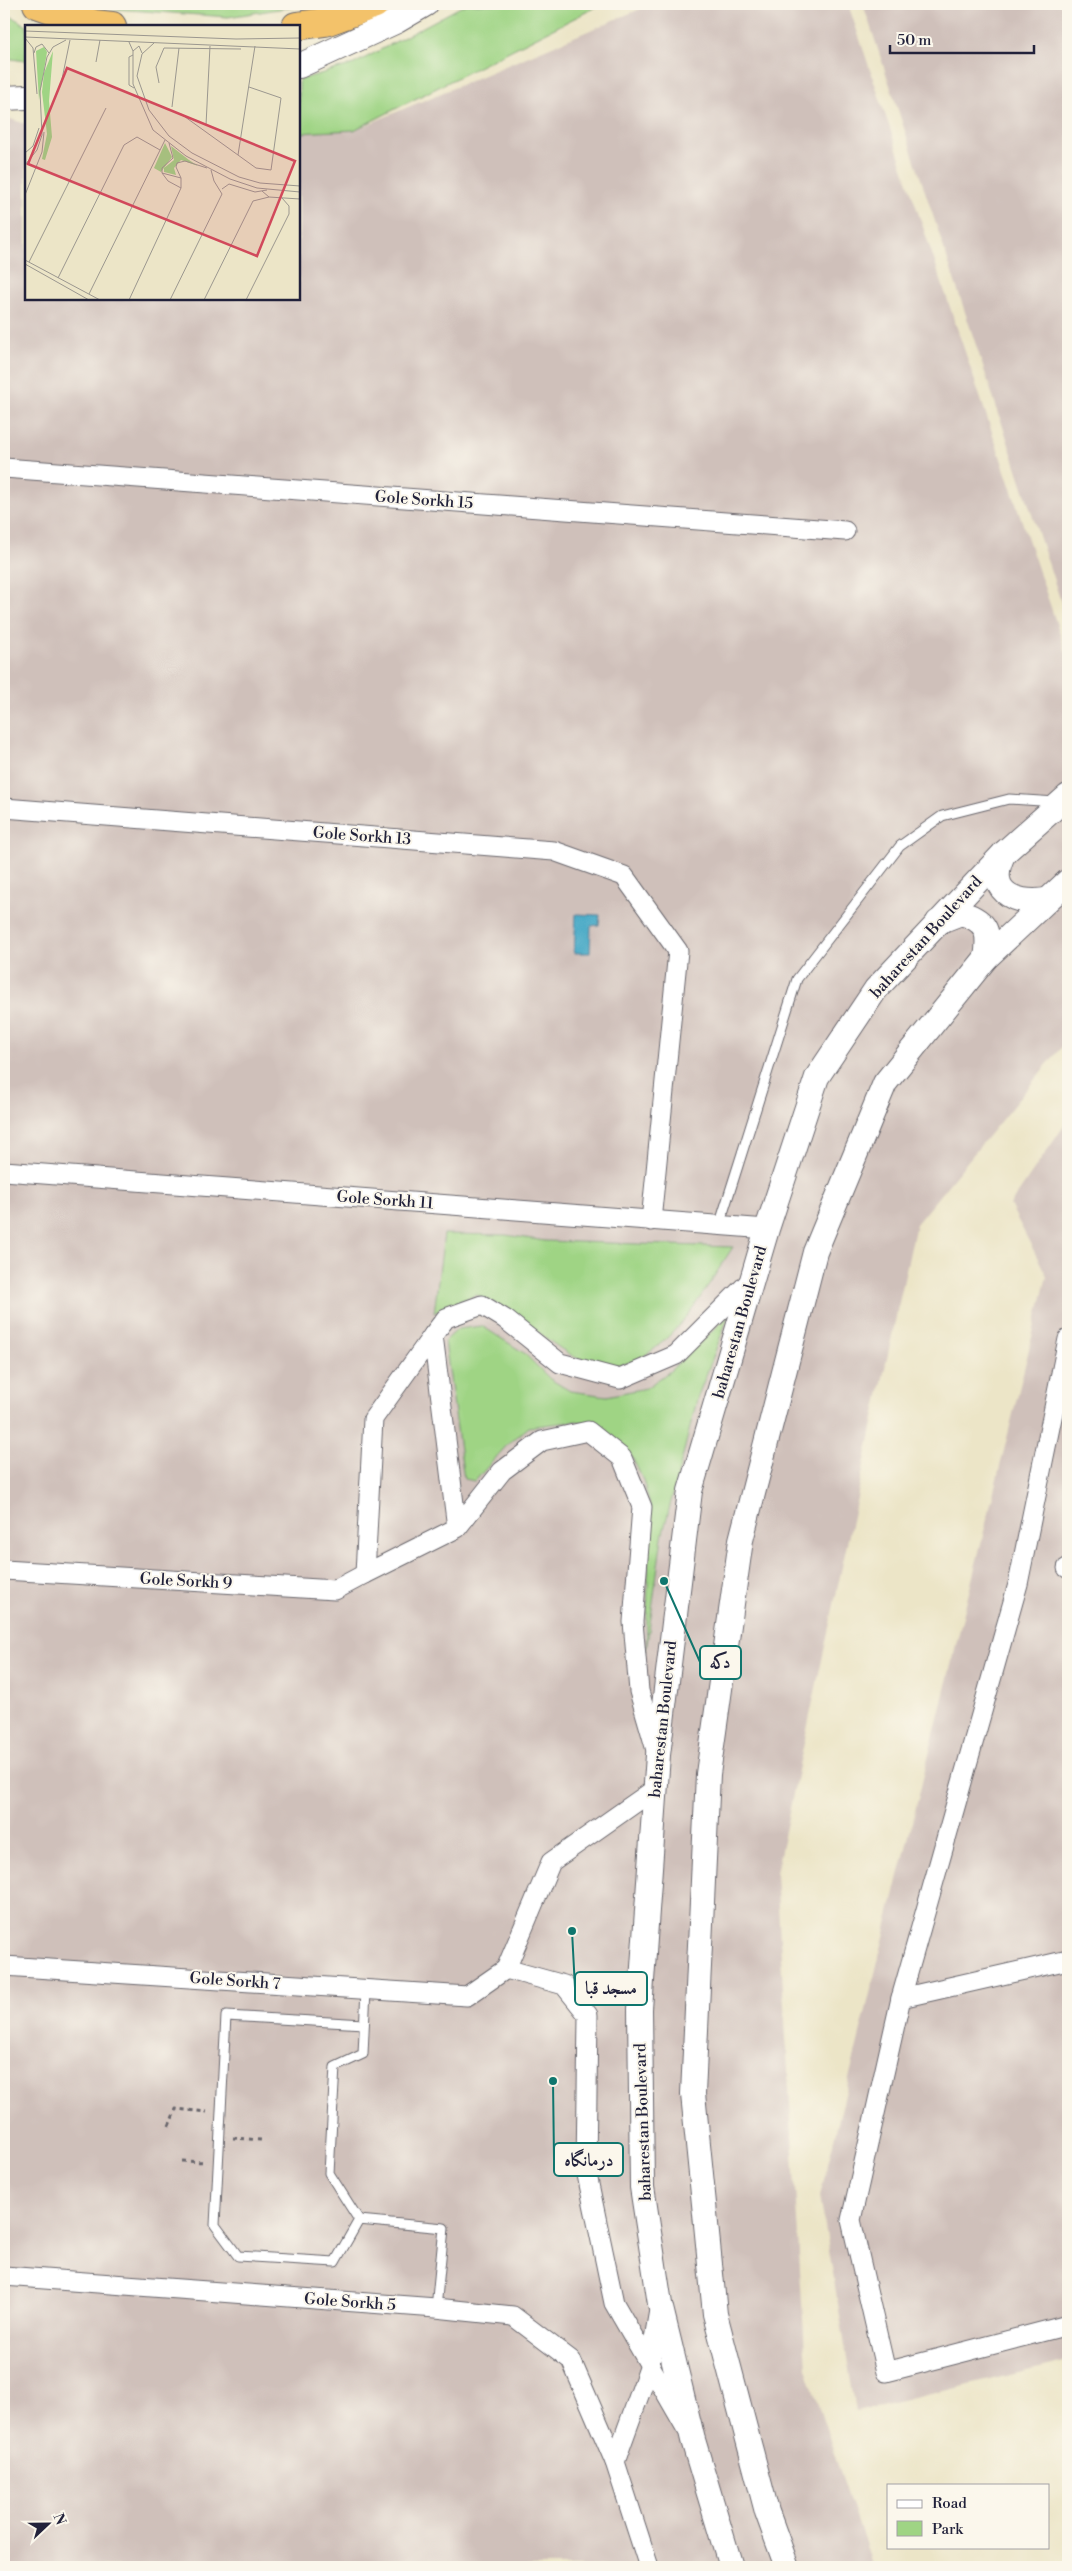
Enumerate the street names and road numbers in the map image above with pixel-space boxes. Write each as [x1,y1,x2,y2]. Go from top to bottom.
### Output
street label: Gole Sorkh 15 [374,487,474,513]
street label: Gole Sorkh 13 [312,823,412,849]
street label: baharestan Boulevard [866,872,986,1002]
street label: Gole Sorkh 11 [336,1187,434,1213]
street label: baharestan Boulevard [709,1243,771,1401]
street label: Gole Sorkh 9 [139,1569,233,1593]
street label: baharestan Boulevard [645,1640,681,1798]
street label: Gole Sorkh 7 [189,1968,281,1994]
street label: baharestan Boulevard [630,2043,656,2201]
street label: Gole Sorkh 5 [304,2289,397,2315]

